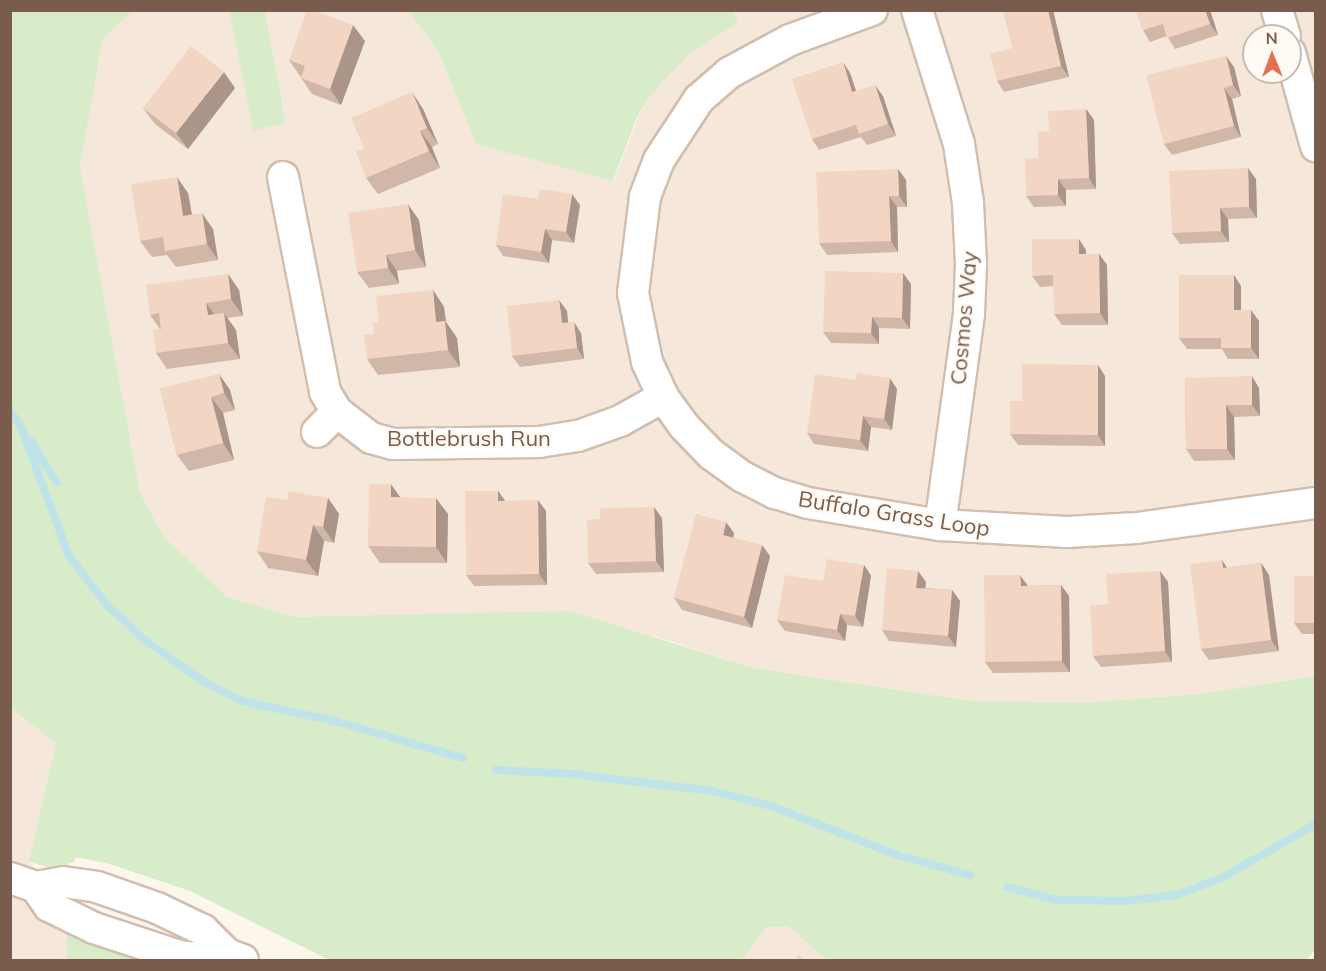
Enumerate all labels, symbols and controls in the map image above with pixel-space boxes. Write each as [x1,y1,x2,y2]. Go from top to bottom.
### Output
north arrow [1242,24,1302,84]
text: N [1266,28,1278,48]
street label: Cosmos Way [945,250,983,386]
street label: Bottlebrush Run [387,426,551,452]
street label: Buffalo Grass Loop [796,486,992,542]

